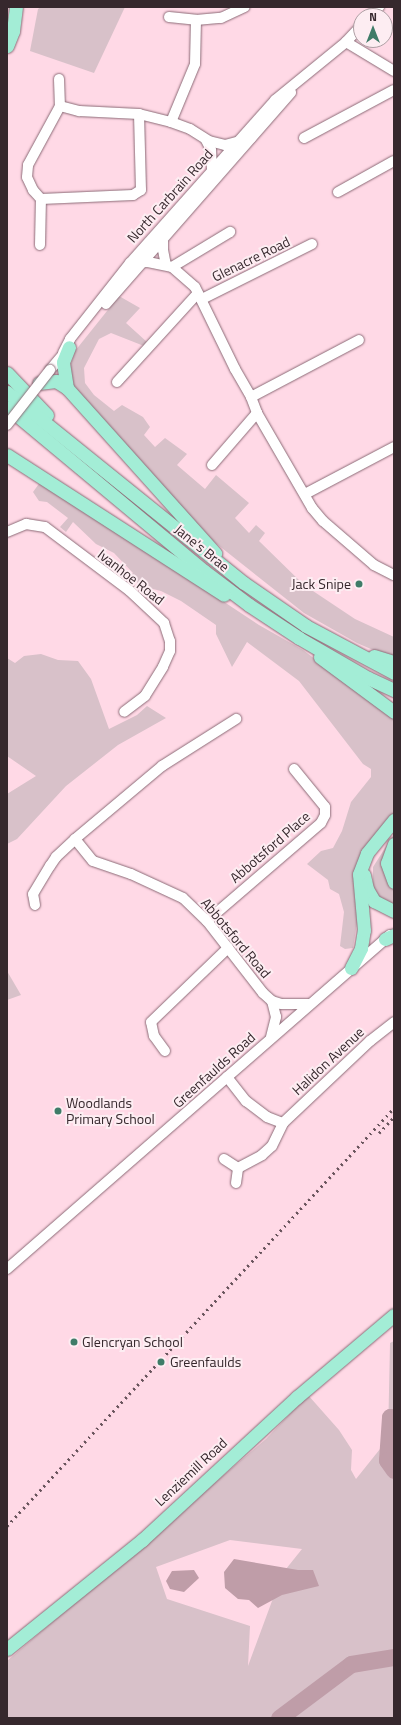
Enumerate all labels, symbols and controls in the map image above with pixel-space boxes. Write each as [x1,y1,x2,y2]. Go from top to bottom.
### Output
north arrow [353,8,393,48]
text: N [369,9,377,25]
street label: North Carbrain Road [124,146,216,246]
street label: Glenacre Road [209,233,293,285]
street label: Jane's Brae [171,521,233,575]
street label: Ivanhoe Road [94,546,168,608]
place label: Jack Snipe [291,576,351,592]
marker: Jack Snipe [354,579,364,589]
street label: Abbotsford Place [227,808,313,886]
street label: Abbotsford Road [198,895,274,981]
street label: Halidon Avenue [289,1024,367,1098]
street label: Greenfaulds Road [170,1029,258,1111]
place label: Woodlands Primary School [66,1095,155,1128]
marker: Woodlands Primary School [53,1106,63,1116]
place label: Glencryan School [82,1334,183,1350]
marker: Glencryan School [69,1337,79,1347]
place label: Greenfaulds [170,1354,241,1370]
marker: Greenfaulds [155,1356,167,1368]
street label: Lenziemill Road [151,1434,231,1510]

